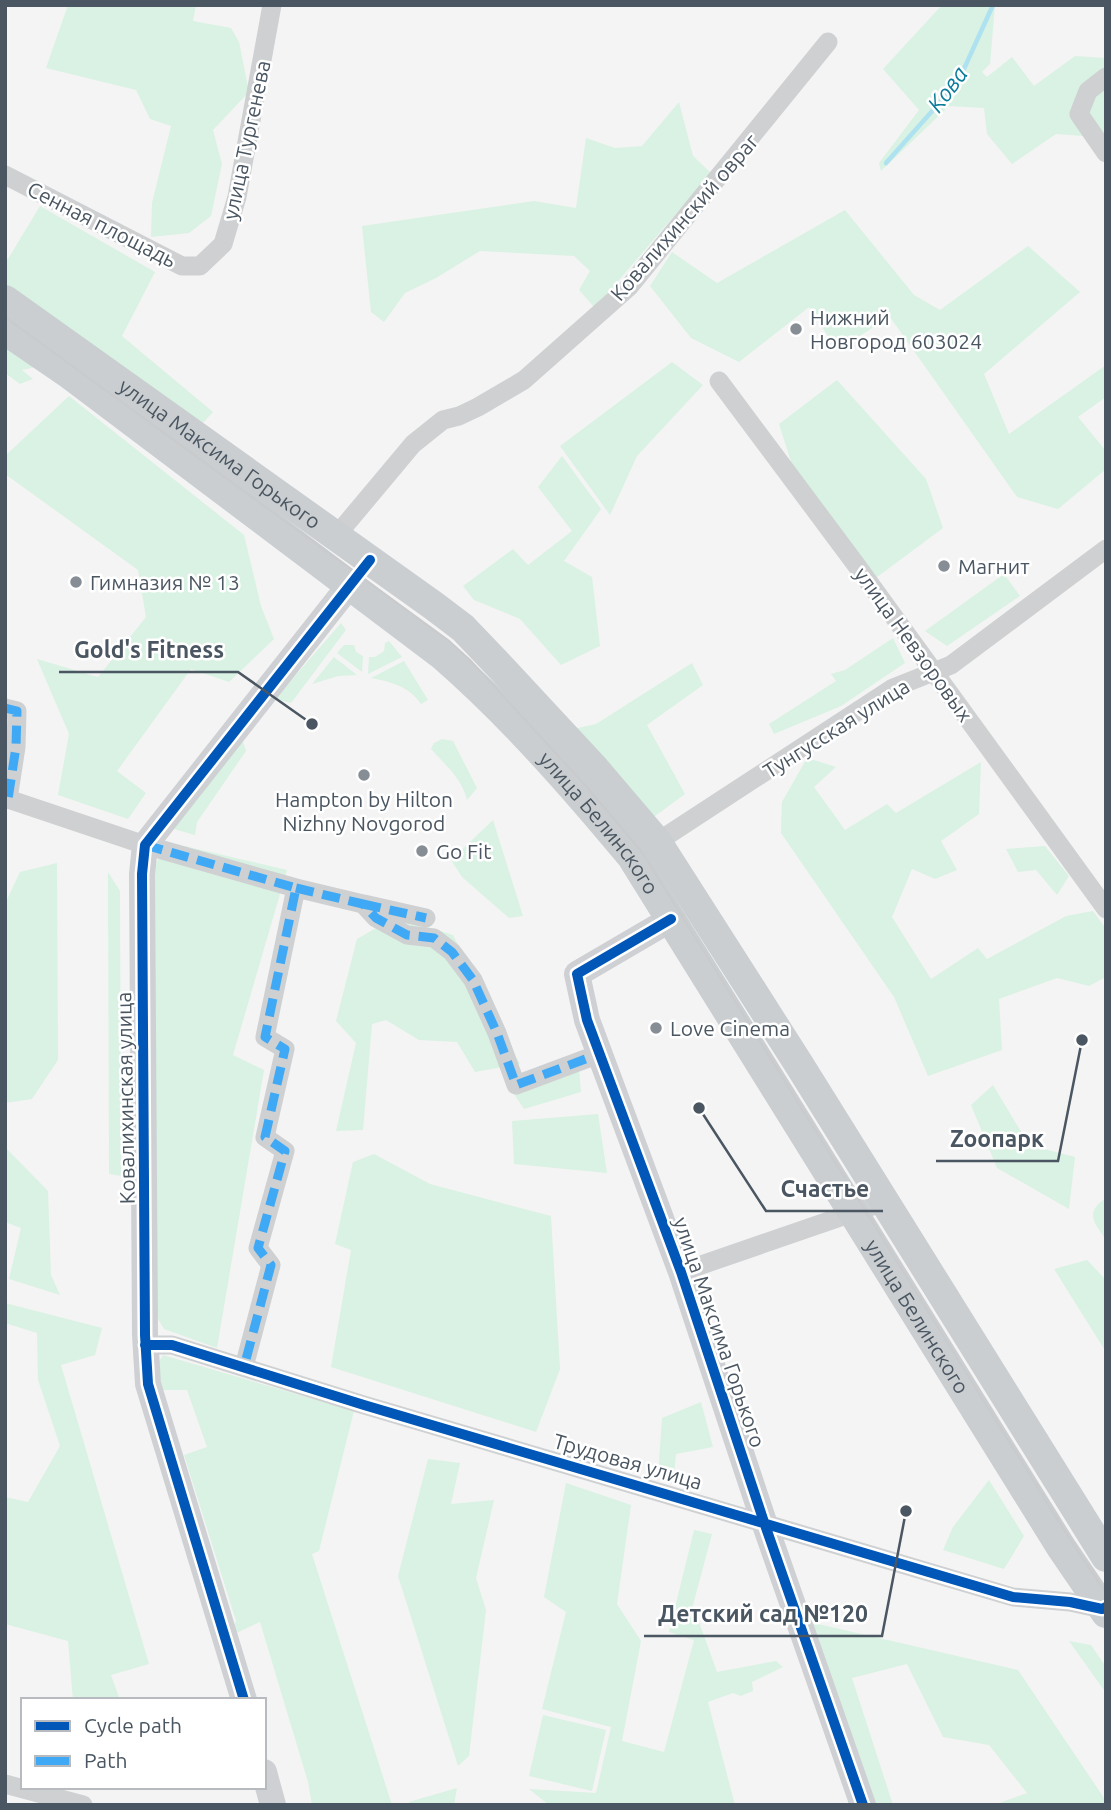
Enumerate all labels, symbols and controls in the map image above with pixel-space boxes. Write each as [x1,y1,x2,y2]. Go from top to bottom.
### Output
street label: улица Тургенева [217,58,275,222]
water label: Кова [922,61,972,117]
street label: Ковалихинский овраг [605,128,763,305]
street label: Сенная площадь [24,176,180,272]
place label: Нижний Новгород 603024 [810,305,982,353]
marker: Нижний Новгород 603024 [788,321,804,337]
street label: улица Максима Горького [114,373,326,533]
place label: Магнит [958,554,1030,578]
marker: Магнит [936,558,952,574]
street label: улица Невзоровых [850,562,978,726]
place label: Гимназия № 13 [90,570,240,594]
marker: Гимназия № 13 [68,574,84,590]
callout: Gold's Fitness [59,628,238,672]
text: Gold's Fitness [74,637,224,662]
street label: Тунгусская улица [759,673,913,783]
street label: улица Белинского [534,746,664,898]
marker: Hampton by Hilton Nizhny Novgorod [356,767,372,783]
place label: Hampton by Hilton Nizhny Novgorod [275,787,453,835]
place label: Go Fit [436,839,491,863]
marker: Go Fit [414,843,430,859]
street label: Ковалихинская улица [111,992,139,1204]
place label: Love Cinema [670,1016,790,1040]
marker: Love Cinema [648,1020,664,1036]
callout: Zooпарк [936,1117,1058,1161]
text: Zooпарк [950,1126,1044,1151]
callout: Счастье [766,1167,883,1211]
text: Счастье [781,1176,869,1201]
street label: улица Максима Горького [669,1214,771,1450]
street label: улица Белинского [861,1235,974,1398]
street label: Трудовая улица [551,1428,705,1494]
callout: Детский сад №120 [644,1592,882,1636]
text: Детский сад №120 [658,1601,868,1626]
legend [21,1698,266,1789]
text: Cycle path [84,1713,182,1737]
text: Path [84,1748,127,1772]

